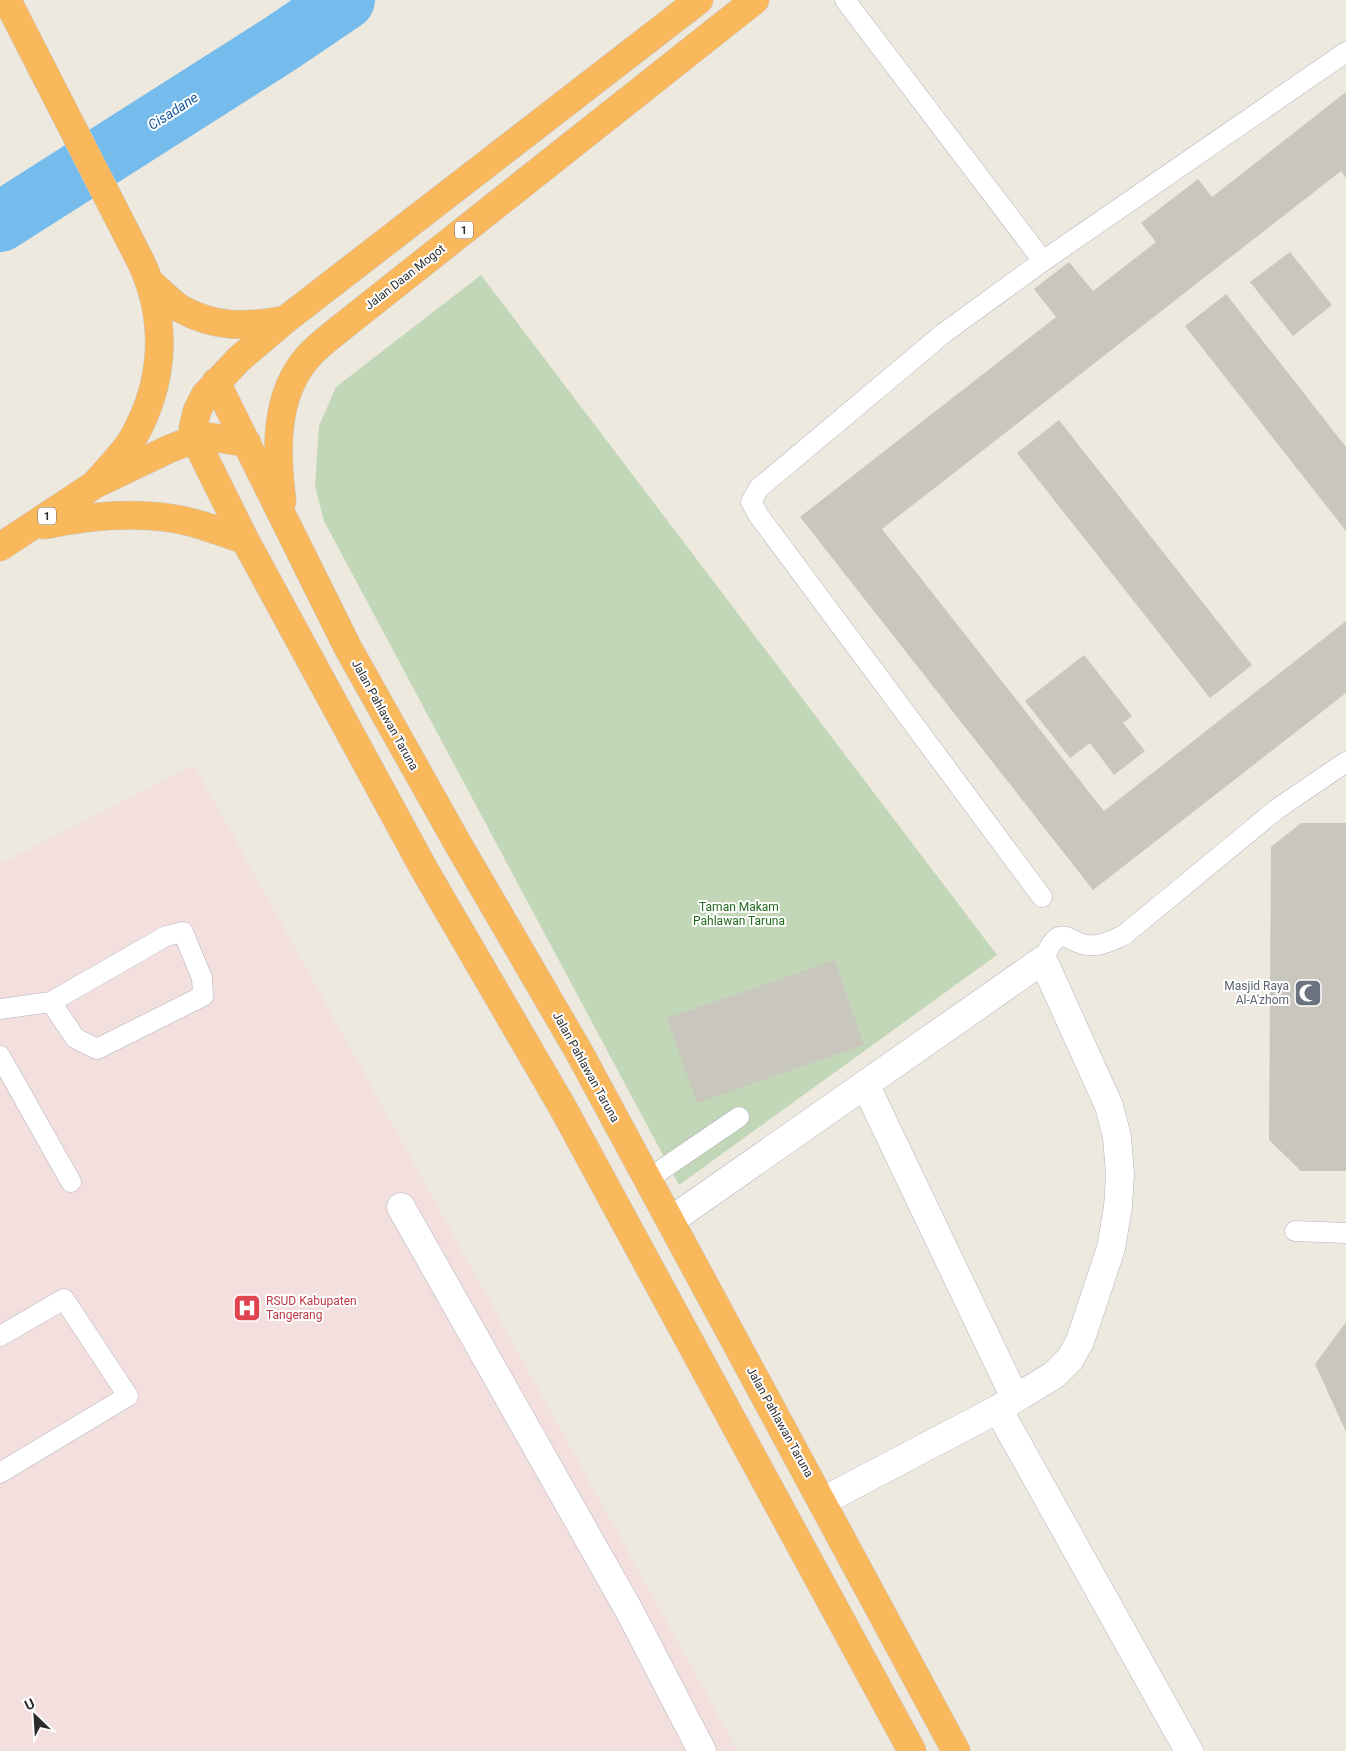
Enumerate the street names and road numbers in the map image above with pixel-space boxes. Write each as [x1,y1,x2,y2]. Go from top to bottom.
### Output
road number: 1 [455,222,473,238]
street label: Jalan Daan Mogot [362,241,448,313]
road number: 1 [38,508,56,524]
street label: Jalan Pahlawan Taruna [349,657,421,773]
street label: Jalan Pahlawan Taruna [550,1009,622,1125]
street label: Jalan Pahlawan Taruna [744,1364,816,1480]

